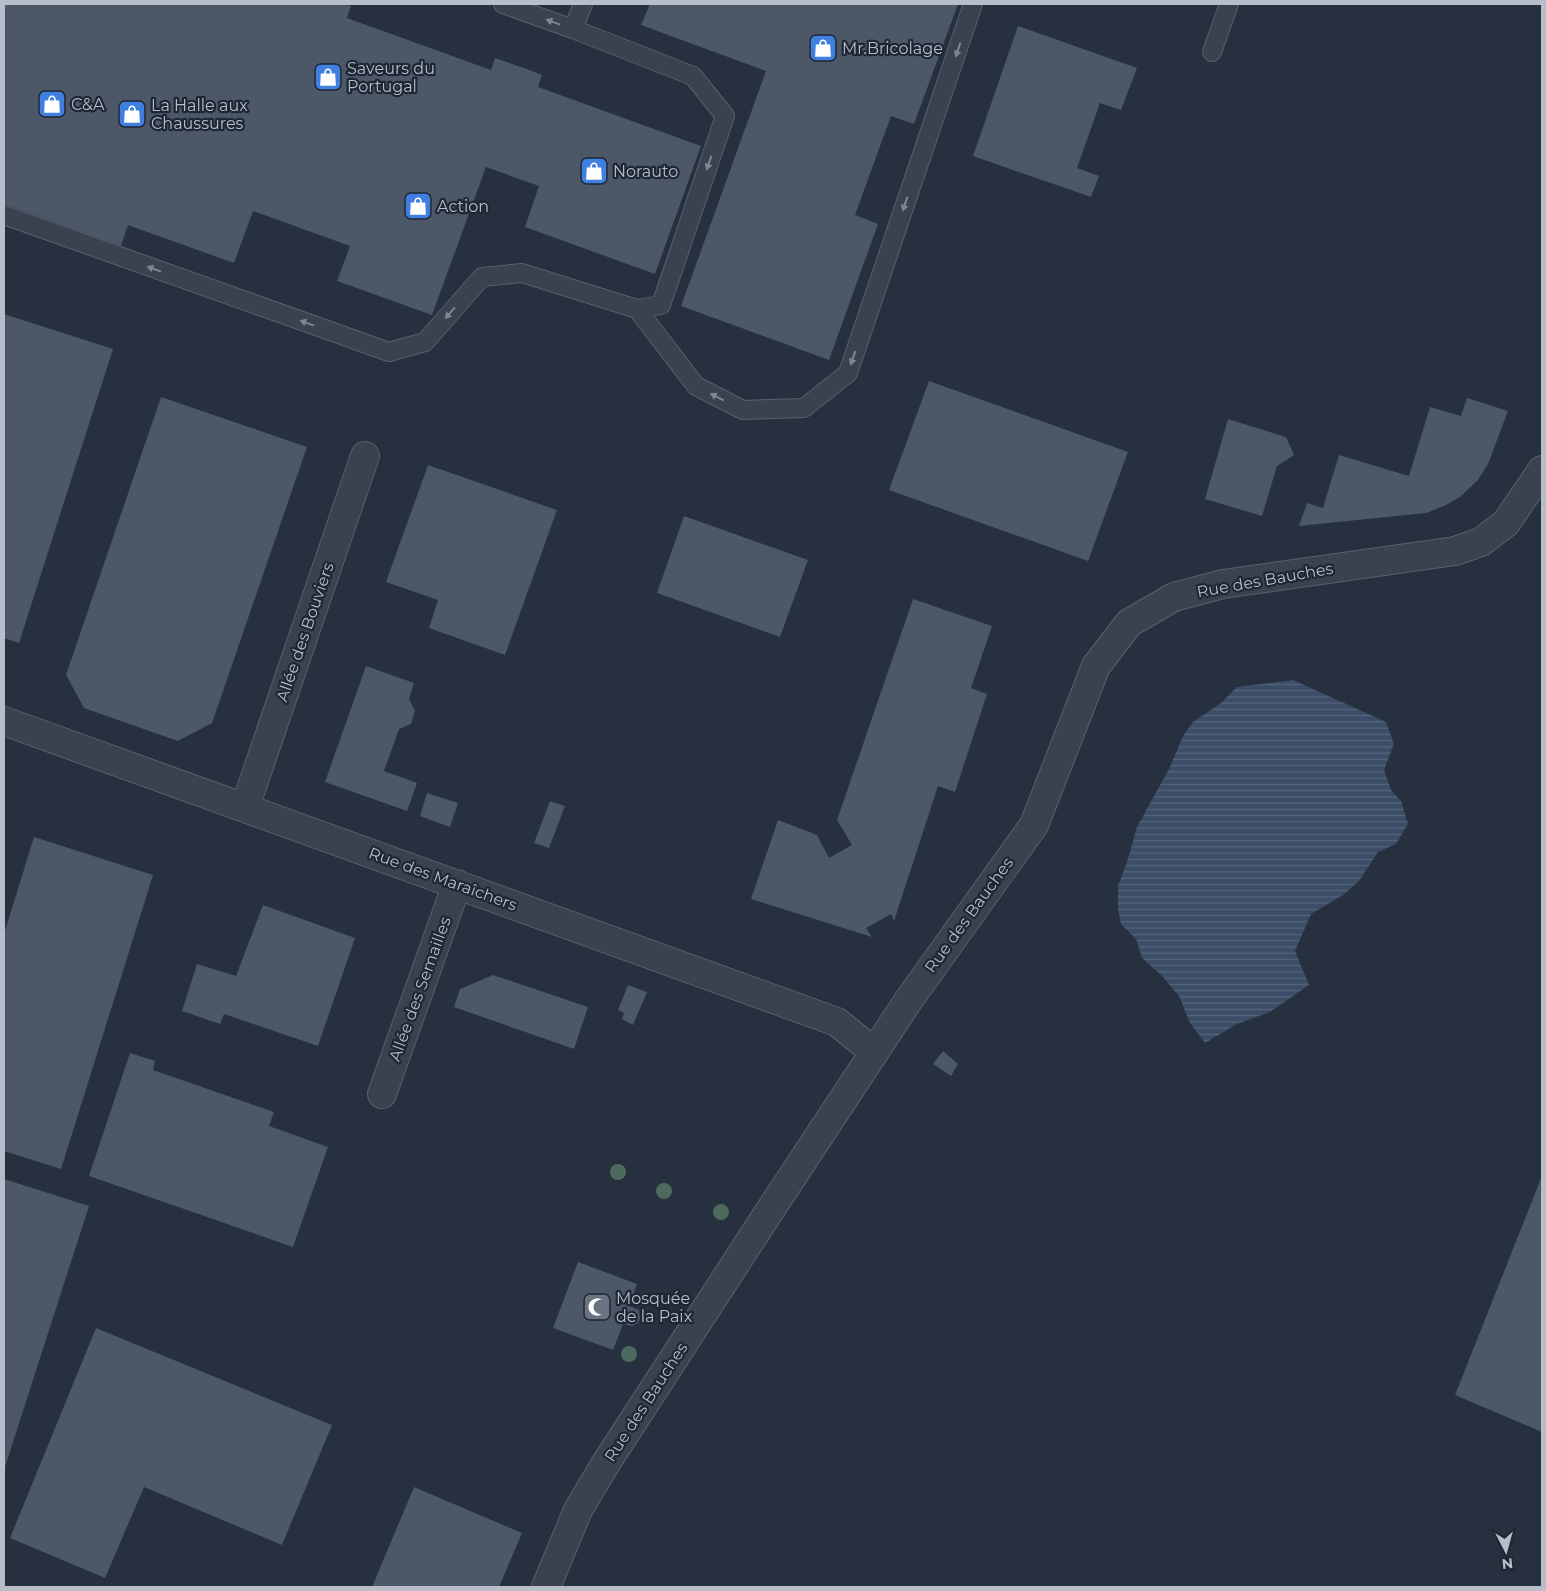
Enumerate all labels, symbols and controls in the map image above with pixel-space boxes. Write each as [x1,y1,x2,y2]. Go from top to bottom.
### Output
one-way arrow [545,18,560,26]
shop icon: Mr.Bricolage [808,33,838,63]
place label: Mr.Bricolage [842,39,943,58]
one-way arrow [953,43,961,58]
place label: Saveurs du Portugal [347,59,435,96]
shop icon: Saveurs du Portugal [313,62,343,92]
shop icon: C&A [37,89,67,119]
place label: C&A [71,95,105,114]
place label: La Halle aux Chaussures [151,96,248,133]
shop icon: La Halle aux Chaussures [117,99,147,129]
one-way arrow [705,155,712,170]
shop icon: Norauto [579,156,609,186]
place label: Norauto [613,162,678,181]
shop icon: Action [403,191,433,221]
place label: Action [437,197,489,216]
one-way arrow [901,197,909,212]
one-way arrow [146,265,161,273]
one-way arrow [444,307,456,319]
one-way arrow [299,319,314,327]
one-way arrow [849,350,856,365]
one-way arrow [710,393,725,401]
street label: Rue des Bauches [1195,559,1335,601]
street label: Allée des Bouviers [272,560,338,704]
street label: Rue des Maraîchers [366,843,520,915]
street label: Rue des Bauches [921,853,1017,976]
street label: Allée des Semailles [385,914,455,1064]
place label: Mosquée de la Paix [616,1289,693,1326]
mosque icon: Mosquée de la Paix [582,1292,612,1322]
street label: Rue des Bauches [600,1339,692,1465]
north arrow [1481,1526,1531,1576]
text: N [1501,1554,1514,1573]

